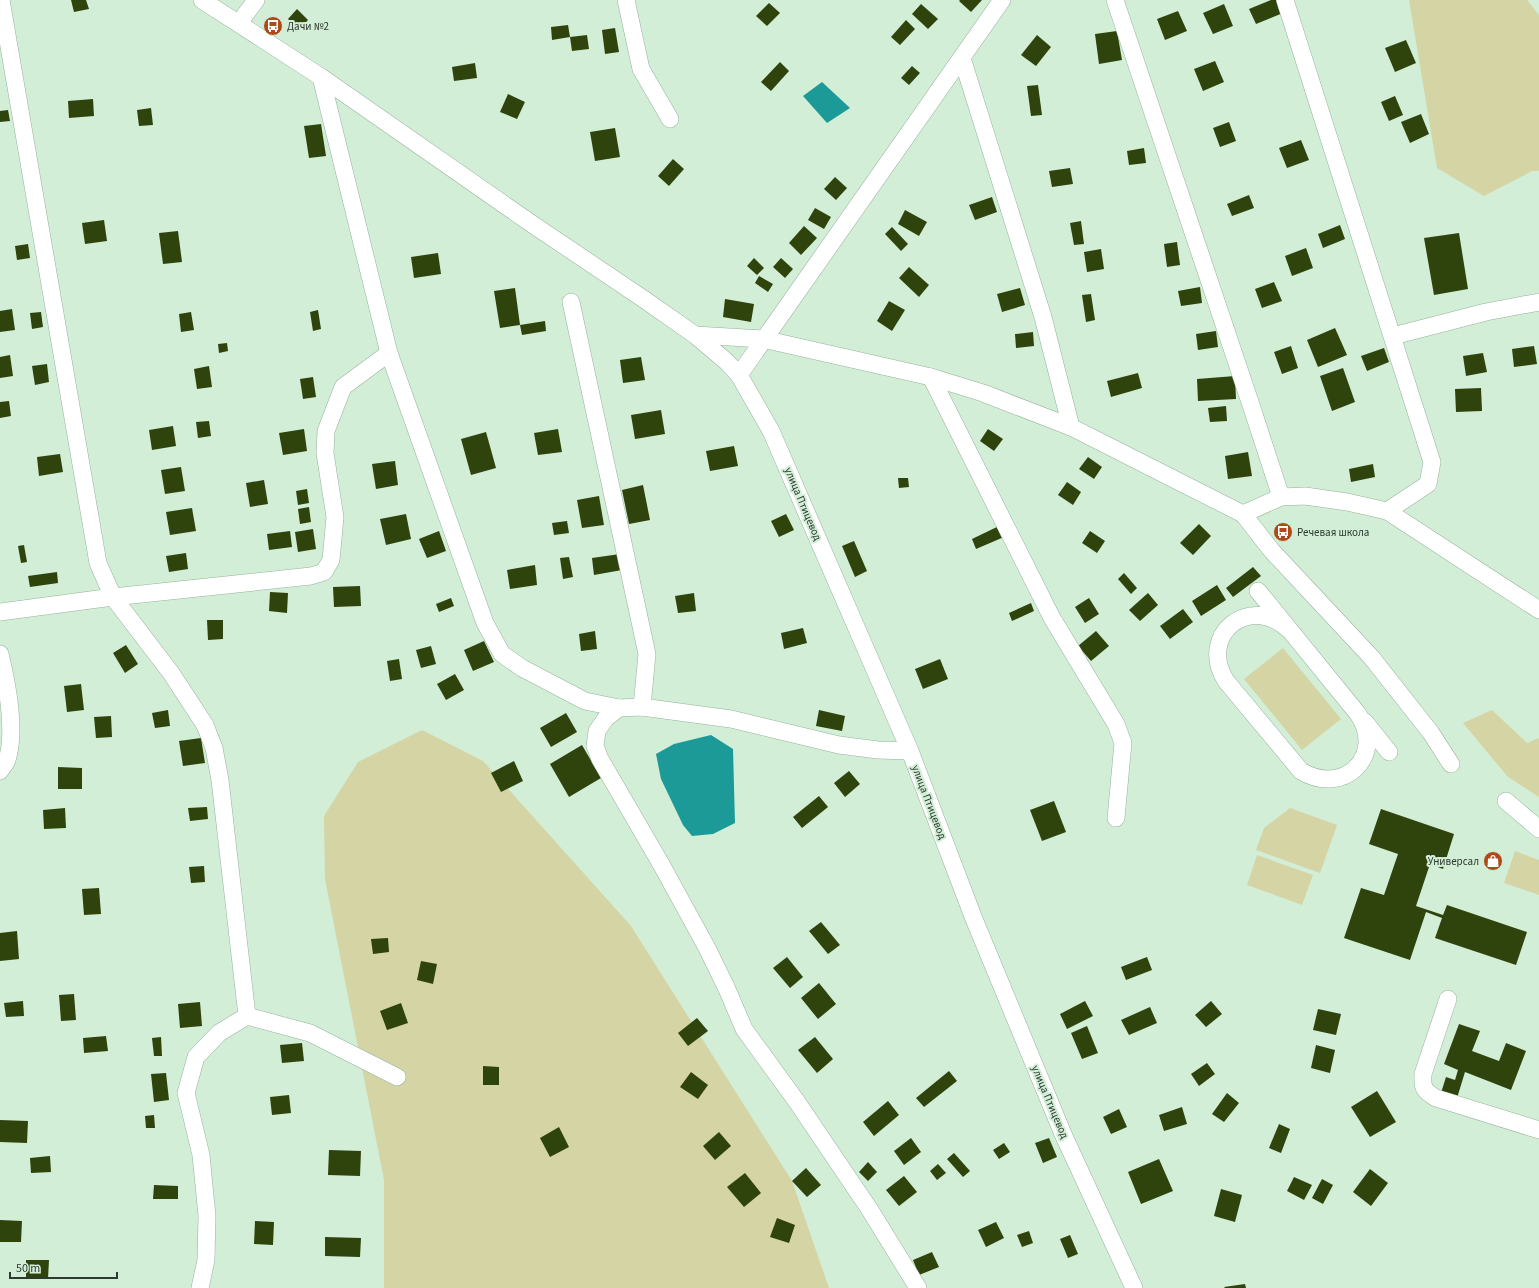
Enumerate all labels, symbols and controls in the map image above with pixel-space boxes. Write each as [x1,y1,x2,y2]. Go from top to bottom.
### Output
bus stop icon: Дачи №2 [262,15,284,37]
place label: Дачи №2 [287,19,329,34]
street label: улица Птицевод [781,465,825,543]
bus stop icon: Речевая школа [1272,521,1294,543]
place label: Речевая школа [1297,525,1369,540]
street label: улица Птицевод [908,763,950,841]
shop icon: Универсал [1482,850,1504,872]
place label: Универсал [1428,854,1479,869]
street label: улица Птицевод [1028,1063,1072,1141]
scale bar [10,1254,117,1280]
text: 50 m [16,1260,40,1277]

